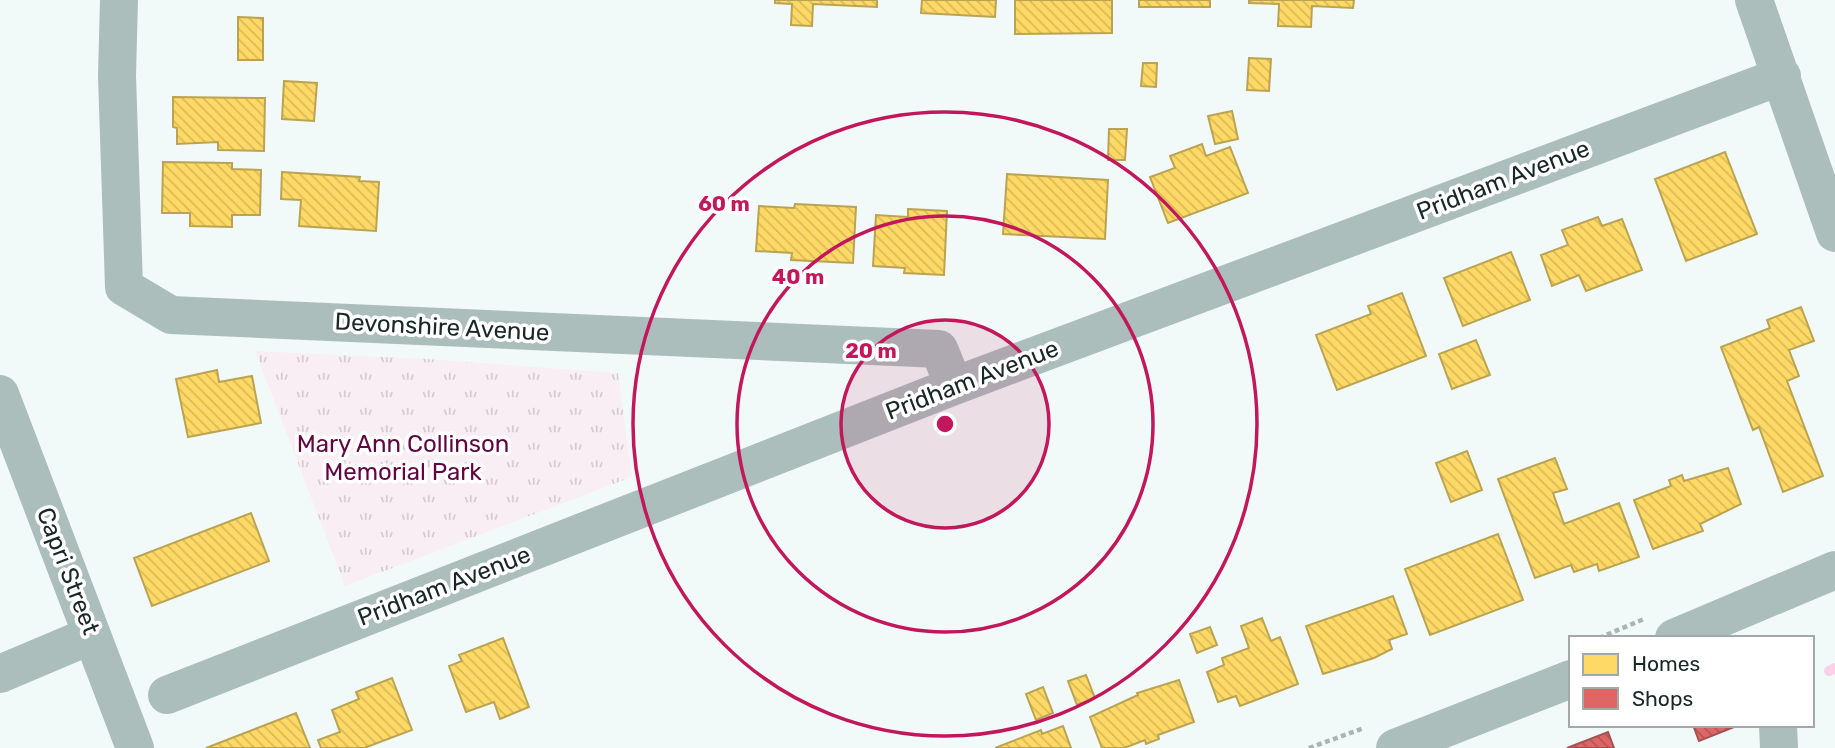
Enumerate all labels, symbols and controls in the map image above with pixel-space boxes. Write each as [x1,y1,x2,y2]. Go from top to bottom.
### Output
street label: Pridham Avenue [1413,134,1593,226]
text: 60 m [698,191,750,216]
text: 40 m [772,264,824,289]
street label: Devonshire Avenue [334,307,550,347]
street label: Pridham Avenue [882,334,1062,426]
text: 20 m [845,338,897,363]
centre of rings [933,412,957,436]
park label: Mary Ann Collinson Memorial Park [297,430,509,486]
street label: Capri Street [31,504,105,638]
street label: Pridham Avenue [354,540,534,632]
legend [1569,636,1814,727]
text: Homes [1632,651,1700,676]
text: Shops [1632,686,1693,711]

